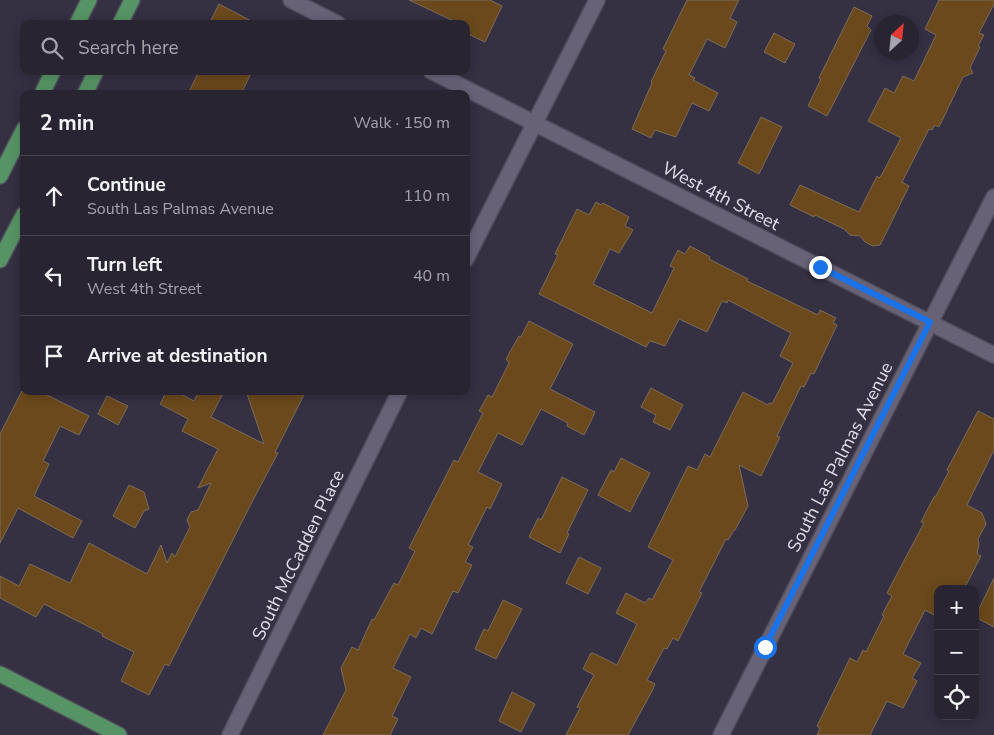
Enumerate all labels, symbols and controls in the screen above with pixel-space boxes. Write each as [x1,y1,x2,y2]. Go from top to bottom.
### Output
north arrow [874,15,919,60]
search box [20,20,470,75]
icon: search [38,34,66,62]
text: Search here [78,35,179,61]
text: 2 min [40,109,94,137]
text: Walk · 150 m [354,112,450,134]
street label: West 4th Street [658,156,784,236]
text: Continue [87,172,166,198]
icon: ahead [40,182,68,210]
text: 110 m [403,185,450,207]
text: South Las Palmas Avenue [87,198,274,220]
text: Turn left [87,252,162,278]
route end [809,256,832,279]
icon: left [40,262,68,290]
text: 40 m [413,265,450,287]
text: West 4th Street [87,278,202,300]
icon: arrive [40,342,68,370]
text: Arrive at destination [87,343,268,369]
street label: South Las Palmas Avenue [782,358,898,556]
street label: South McCadden Place [246,466,350,644]
map controls [934,585,979,720]
button: + [934,585,979,630]
button: − [934,630,979,675]
route start [754,636,777,659]
button: locate [934,675,979,720]

